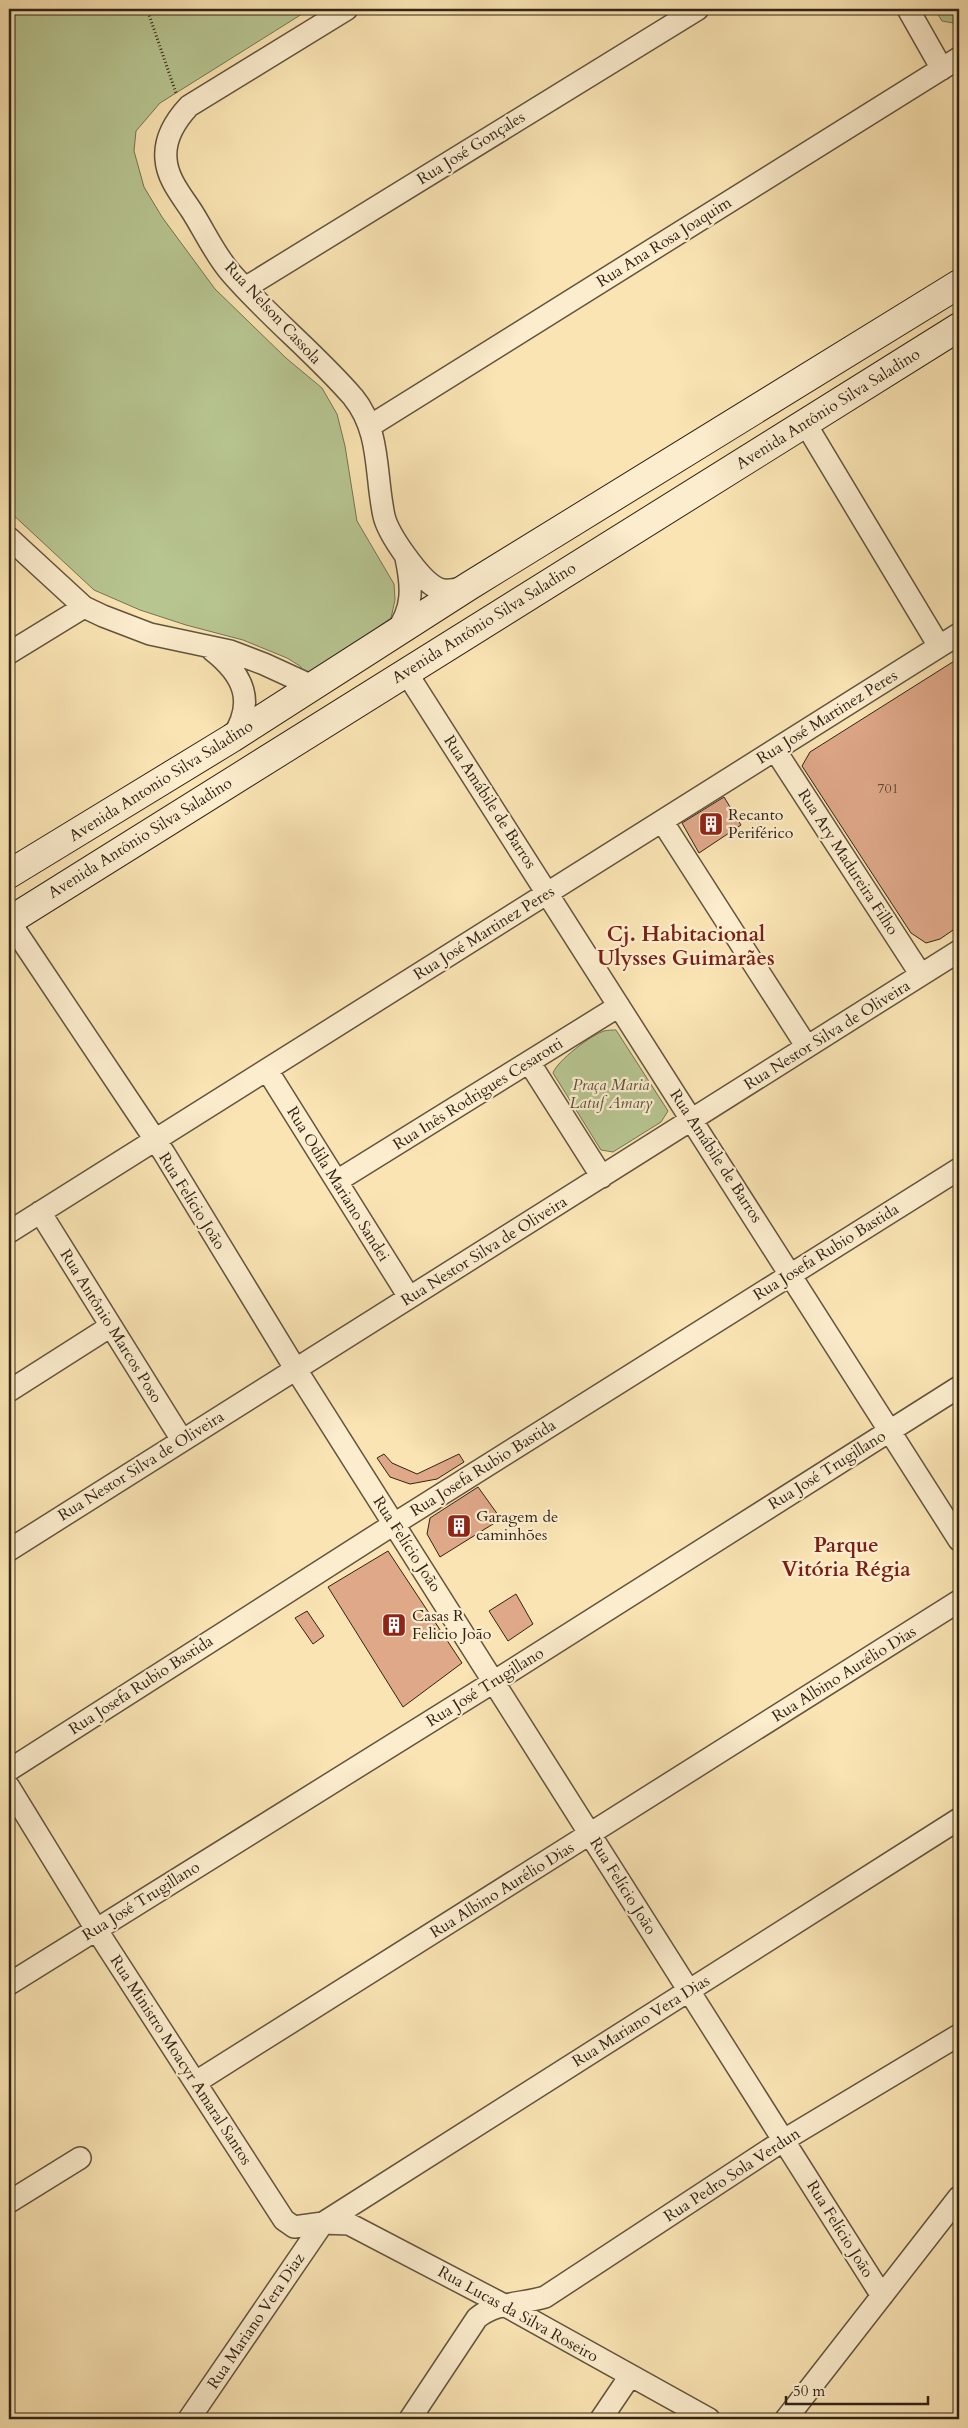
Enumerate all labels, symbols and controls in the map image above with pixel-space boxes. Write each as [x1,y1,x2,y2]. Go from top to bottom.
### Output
street label: Rua José Gonçales [413,106,529,190]
street label: Rua Ana Rosa Joaquim [592,191,736,293]
street label: Rua Nelson Cassola [220,257,326,369]
street label: Avenida Antônio Silva Saladino [732,343,925,475]
street label: Avenida Antônio Silva Saladino [388,557,581,689]
street label: Rua José Martinez Peres [752,665,902,769]
street label: Avenida Antonio Silva Saladino [65,715,258,847]
street label: Rua Amábile de Barros [439,731,541,873]
street label: Avenida Antônio Silva Saladino [44,772,237,904]
house number: 701 [877,779,899,798]
street label: Rua Ary Madureira Filho [792,785,904,940]
place label: Recanto Periférico [728,804,794,844]
building icon: Recanto Periférico [698,811,724,837]
street label: Rua José Martinez Peres [409,881,559,985]
district label: Cj. Habitacional Ulysses Guimarães [597,920,775,973]
street label: Rua Nestor Silva de Oliveira [740,975,914,1095]
street label: Rua Inês Rodrigues Cesarotti [389,1032,568,1155]
park label: Praça Maria Latuf Amary [569,1074,653,1114]
street label: Rua Amábile de Barros [665,1085,767,1227]
street label: Rua Odila Mariano Sandei [281,1102,395,1266]
street label: Rua Felício João [153,1148,231,1254]
street label: Rua Nestor Silva de Oliveira [397,1191,571,1311]
street label: Rua Josefa Rubio Bastida [749,1198,903,1306]
street label: Rua Antônio Marcos Poso [55,1245,167,1407]
street label: Rua Nestor Silva de Oliveira [54,1406,228,1526]
street label: Rua Josefa Rubio Bastida [406,1414,560,1522]
street label: Rua José Trugillano [764,1425,890,1515]
street label: Rua Felício João [368,1492,446,1597]
place label: Garagem de caminhões [476,1506,558,1546]
building icon: Garagem de caminhões [446,1513,472,1539]
district label: Parque Vitória Régia [781,1531,911,1584]
place label: Casas R Felicio João [412,1605,492,1645]
building icon: Casas R Felicio João [381,1612,407,1638]
street label: Rua Albino Aurélio Dias [768,1621,920,1727]
street label: Rua Josefa Rubio Bastida [65,1630,217,1740]
street label: Rua José Trugillano [422,1642,548,1732]
street label: Rua Felício João [584,1833,662,1939]
street label: Rua Albino Aurélio Dias [426,1837,578,1943]
street label: Rua José Trugillano [78,1856,204,1946]
street label: Rua Ministro Moacyr Amaral Santos [105,1951,257,2169]
street label: Rua Mariano Vera Dias [568,1970,714,2072]
street label: Rua Pedro Sola Verdun [660,2123,804,2227]
street label: Rua Felício João [801,2176,879,2282]
street label: Rua Mariano Vera Diaz [202,2249,310,2393]
street label: Rua Lucas da Silva Roseiro [434,2261,603,2368]
scale bar [786,2373,928,2405]
text: 50 m [793,2381,825,2401]

